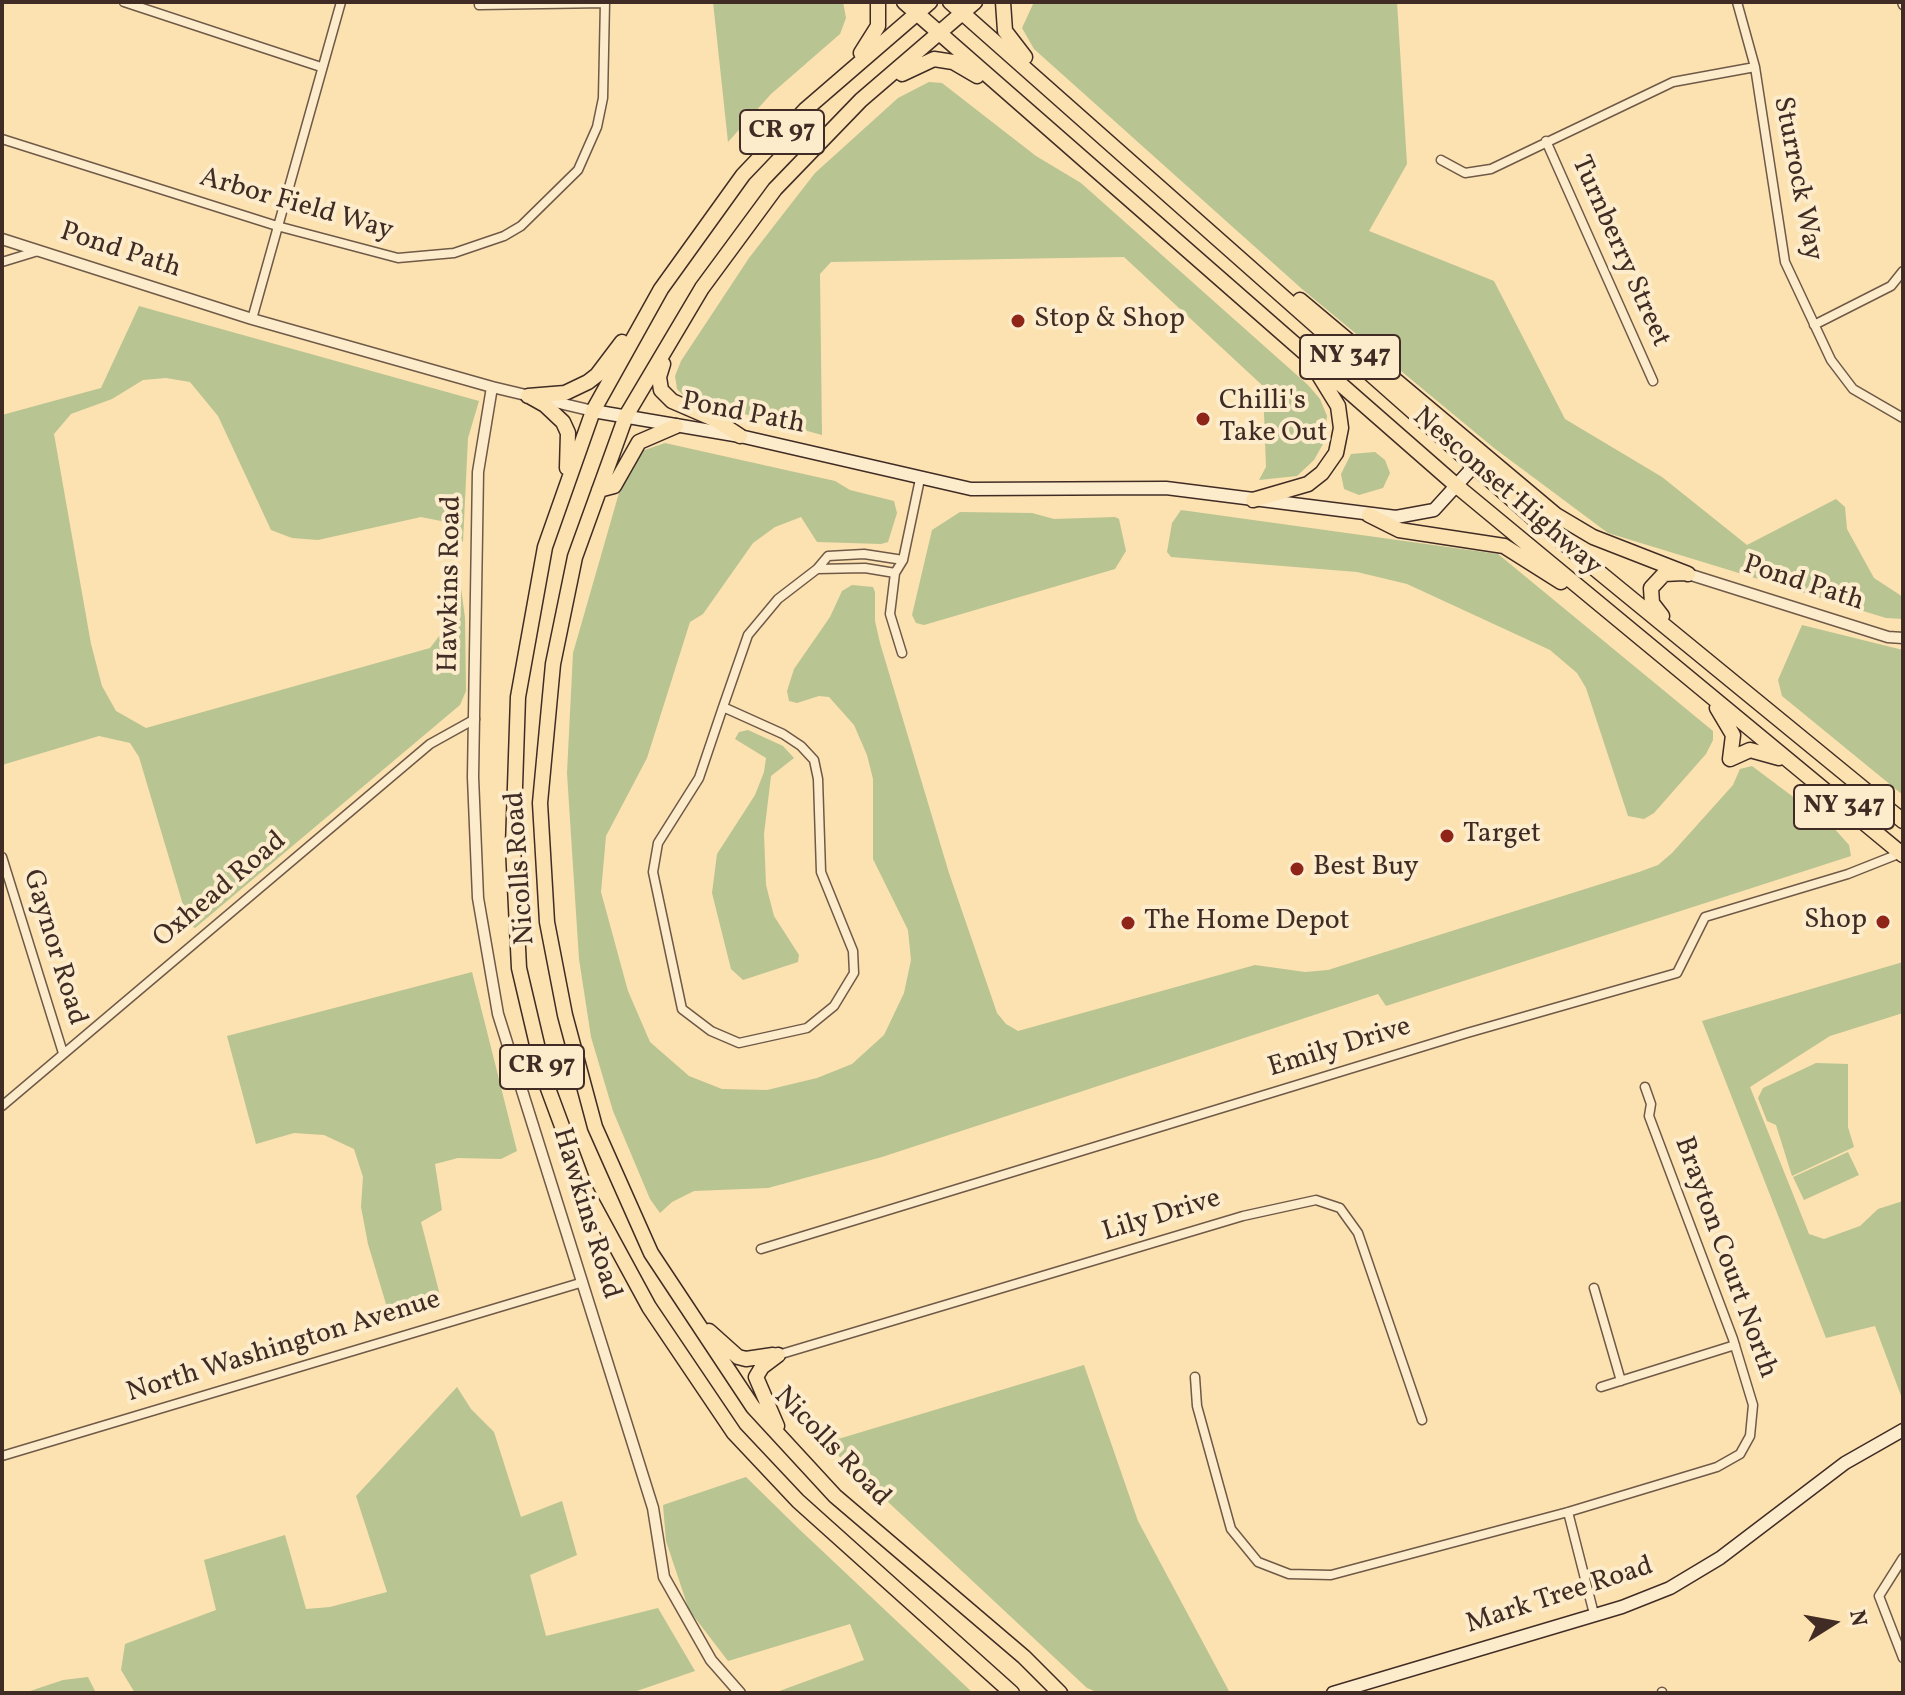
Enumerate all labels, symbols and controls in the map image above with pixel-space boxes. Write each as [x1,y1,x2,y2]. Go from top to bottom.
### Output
street label: Sturrock Way [1764,94,1828,264]
road number: CR 97 [740,110,824,154]
street label: Turnberry Street [1562,151,1676,353]
street label: Arbor Field Way [195,162,397,250]
street label: Pond Path [55,217,185,287]
place label: Stop & Shop [1034,304,1185,338]
marker: Stop & Shop [1009,312,1027,330]
road number: NY 347 [1300,335,1400,379]
place label: Chilli's Take Out [1219,386,1327,452]
street label: Pond Path [678,387,808,443]
street label: Nesconset Highway [1404,402,1608,584]
marker: Chilli's Take Out [1194,410,1212,428]
street label: Hawkins Road [434,495,470,673]
street label: Pond Path [1738,550,1868,620]
road number: NY 347 [1794,785,1894,829]
street label: Nicolls Road [500,790,544,946]
place label: Target [1463,819,1541,853]
street label: Oxhead Road [148,826,294,956]
marker: Target [1438,827,1456,845]
place label: Best Buy [1313,852,1419,886]
marker: Best Buy [1288,860,1306,878]
street label: Gaynor Road [13,866,93,1030]
place label: Shop [1804,905,1867,939]
place label: The Home Depot [1144,906,1349,940]
marker: Shop [1874,913,1892,931]
marker: The Home Depot [1119,914,1137,932]
street label: Emily Drive [1265,1011,1415,1087]
road number: CR 97 [500,1045,584,1089]
street label: Hawkins Road [543,1124,627,1304]
street label: Brayton Court North [1665,1133,1783,1383]
street label: Lily Drive [1099,1183,1225,1251]
street label: North Washington Avenue [123,1284,445,1412]
street label: Nicolls Road [765,1381,897,1515]
street label: Mark Tree Road [1462,1551,1658,1643]
north arrow [1793,1583,1873,1663]
text: N [1840,1608,1874,1629]

